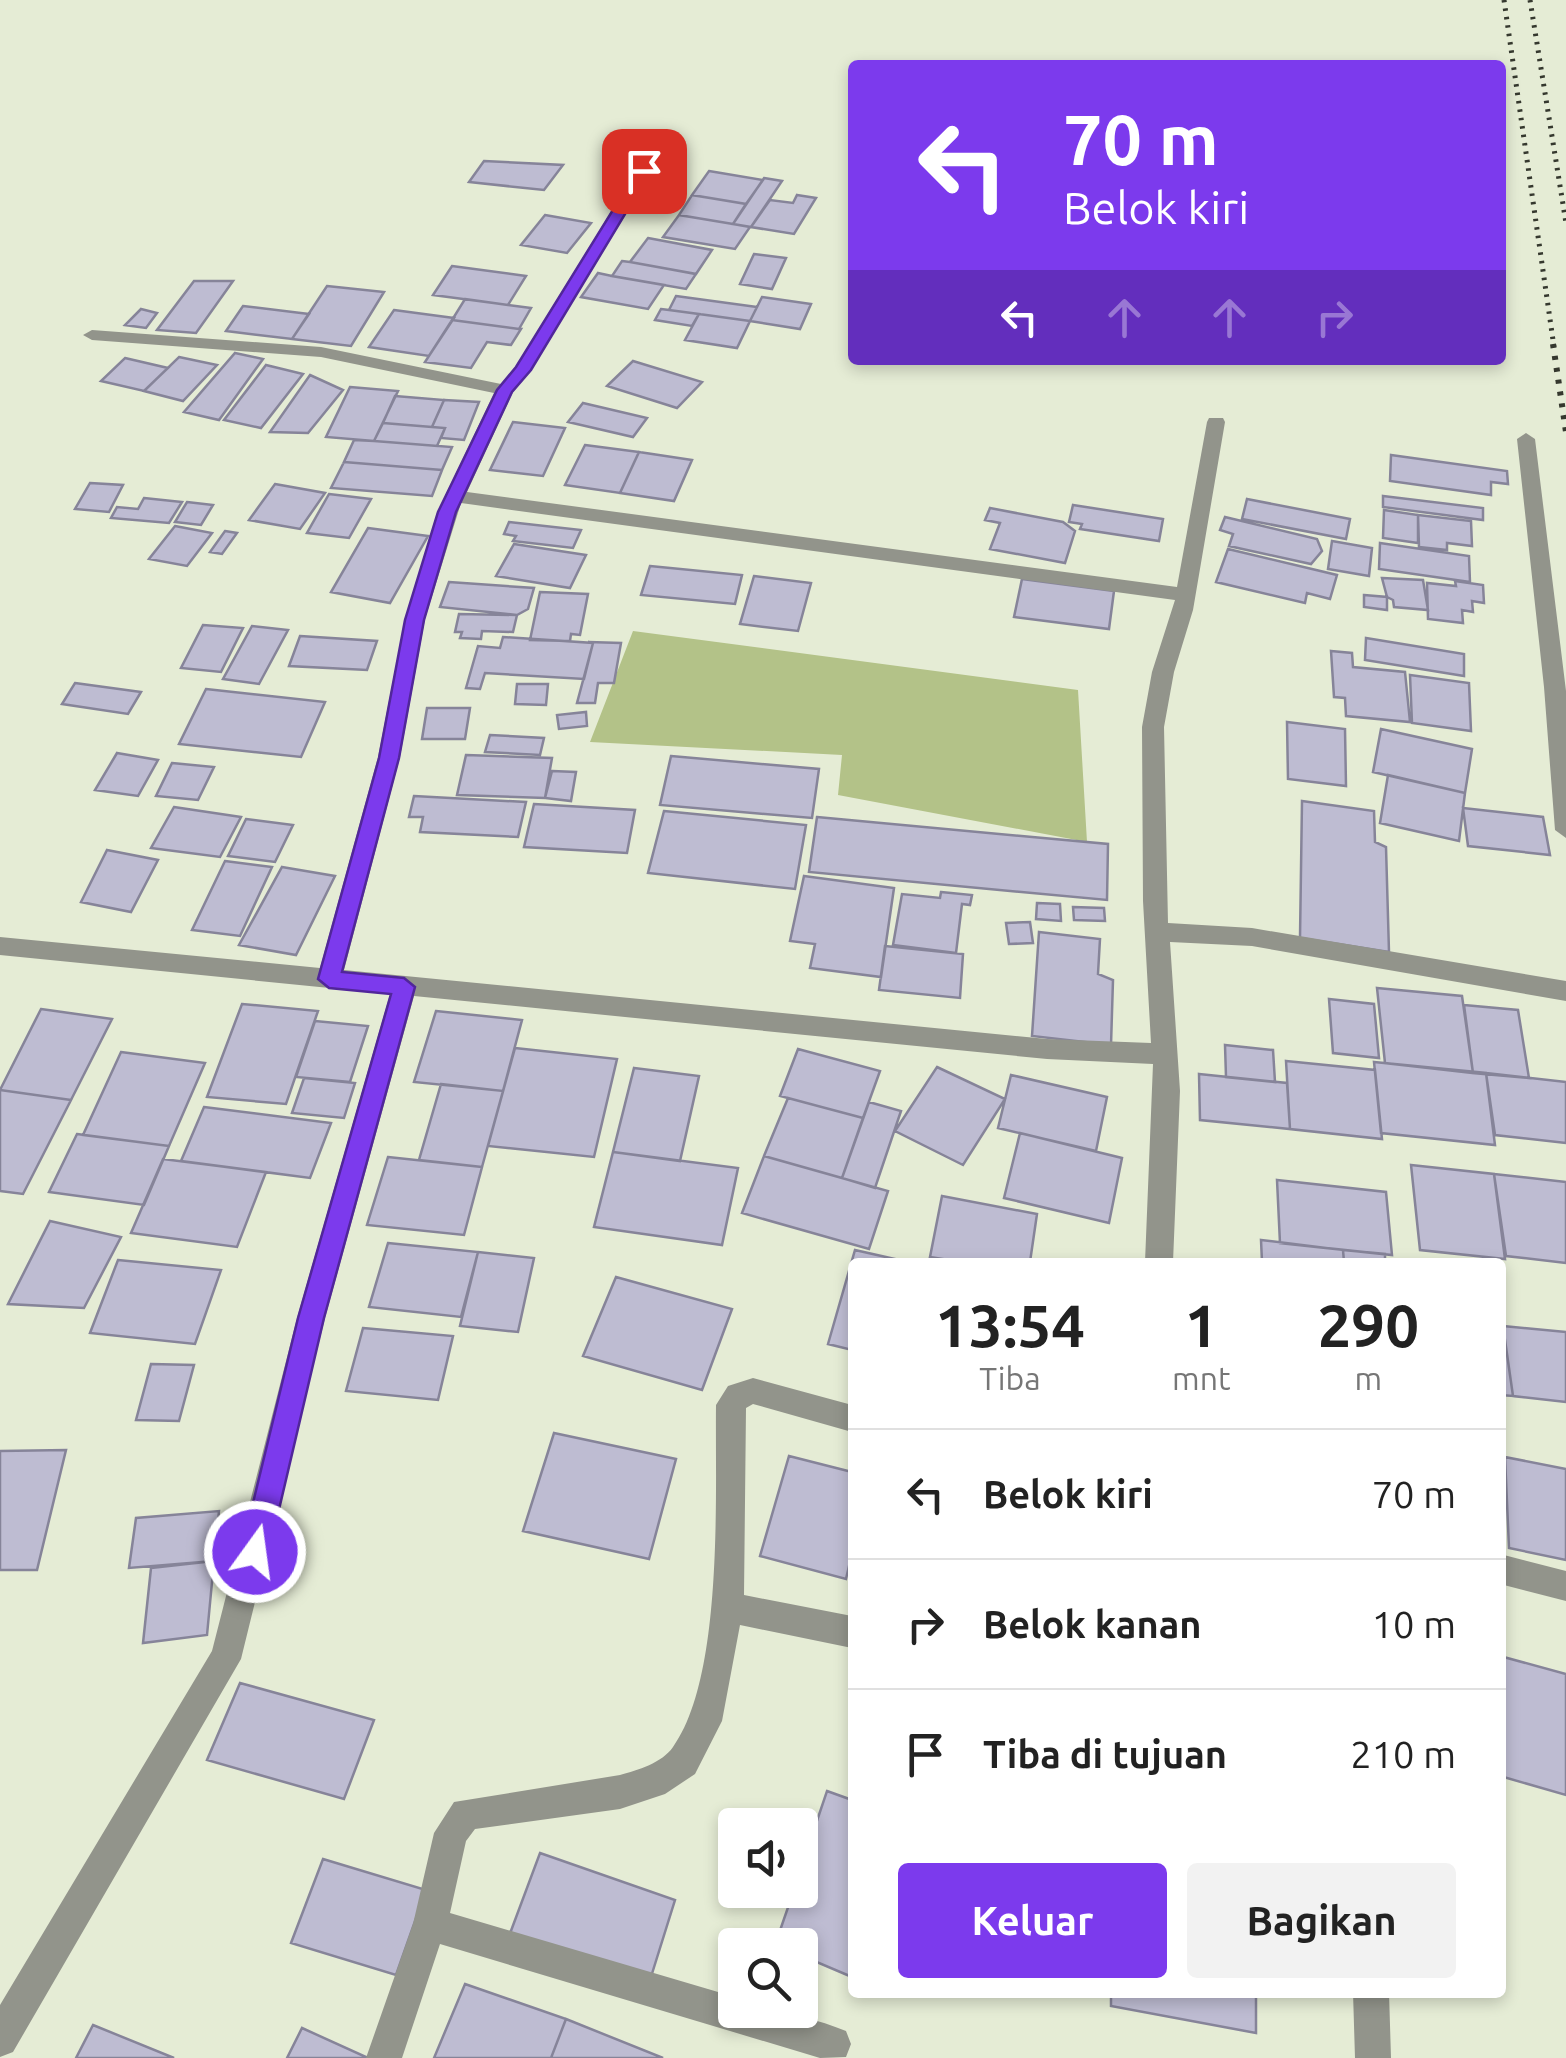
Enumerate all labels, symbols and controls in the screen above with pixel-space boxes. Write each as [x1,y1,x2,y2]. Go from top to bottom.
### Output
icon: left [898,100,1028,230]
text: 70 m [1063,100,1219,178]
pin [602,129,687,214]
icon: arrive [617,144,672,199]
text: Belok kiri [1063,182,1249,233]
icon: left [992,290,1047,345]
icon: ahead [1097,290,1152,345]
icon: ahead [1202,290,1257,345]
icon: right [1307,290,1362,345]
text: 13:54 [935,1291,1085,1358]
text: 1 [1184,1291,1218,1358]
text: 290 [1318,1291,1419,1358]
text: Tiba [979,1360,1041,1396]
text: mnt [1172,1360,1231,1396]
text: m [1354,1360,1382,1396]
icon: left [898,1467,953,1522]
text: Belok kiri [983,1473,1153,1515]
text: 70 m [1372,1473,1456,1515]
position arrow [203,1500,307,1604]
icon: right [898,1597,953,1652]
text: Belok kanan [983,1603,1202,1645]
text: 10 m [1372,1603,1456,1645]
icon: arrive [898,1727,953,1782]
text: Tiba di tujuan [983,1733,1227,1775]
text: 210 m [1350,1733,1456,1775]
map controls [718,1808,818,2028]
button: sound [718,1808,818,1908]
button: Keluar [898,1863,1167,1978]
button: Bagikan [1187,1863,1456,1978]
button: search [718,1928,818,2028]

